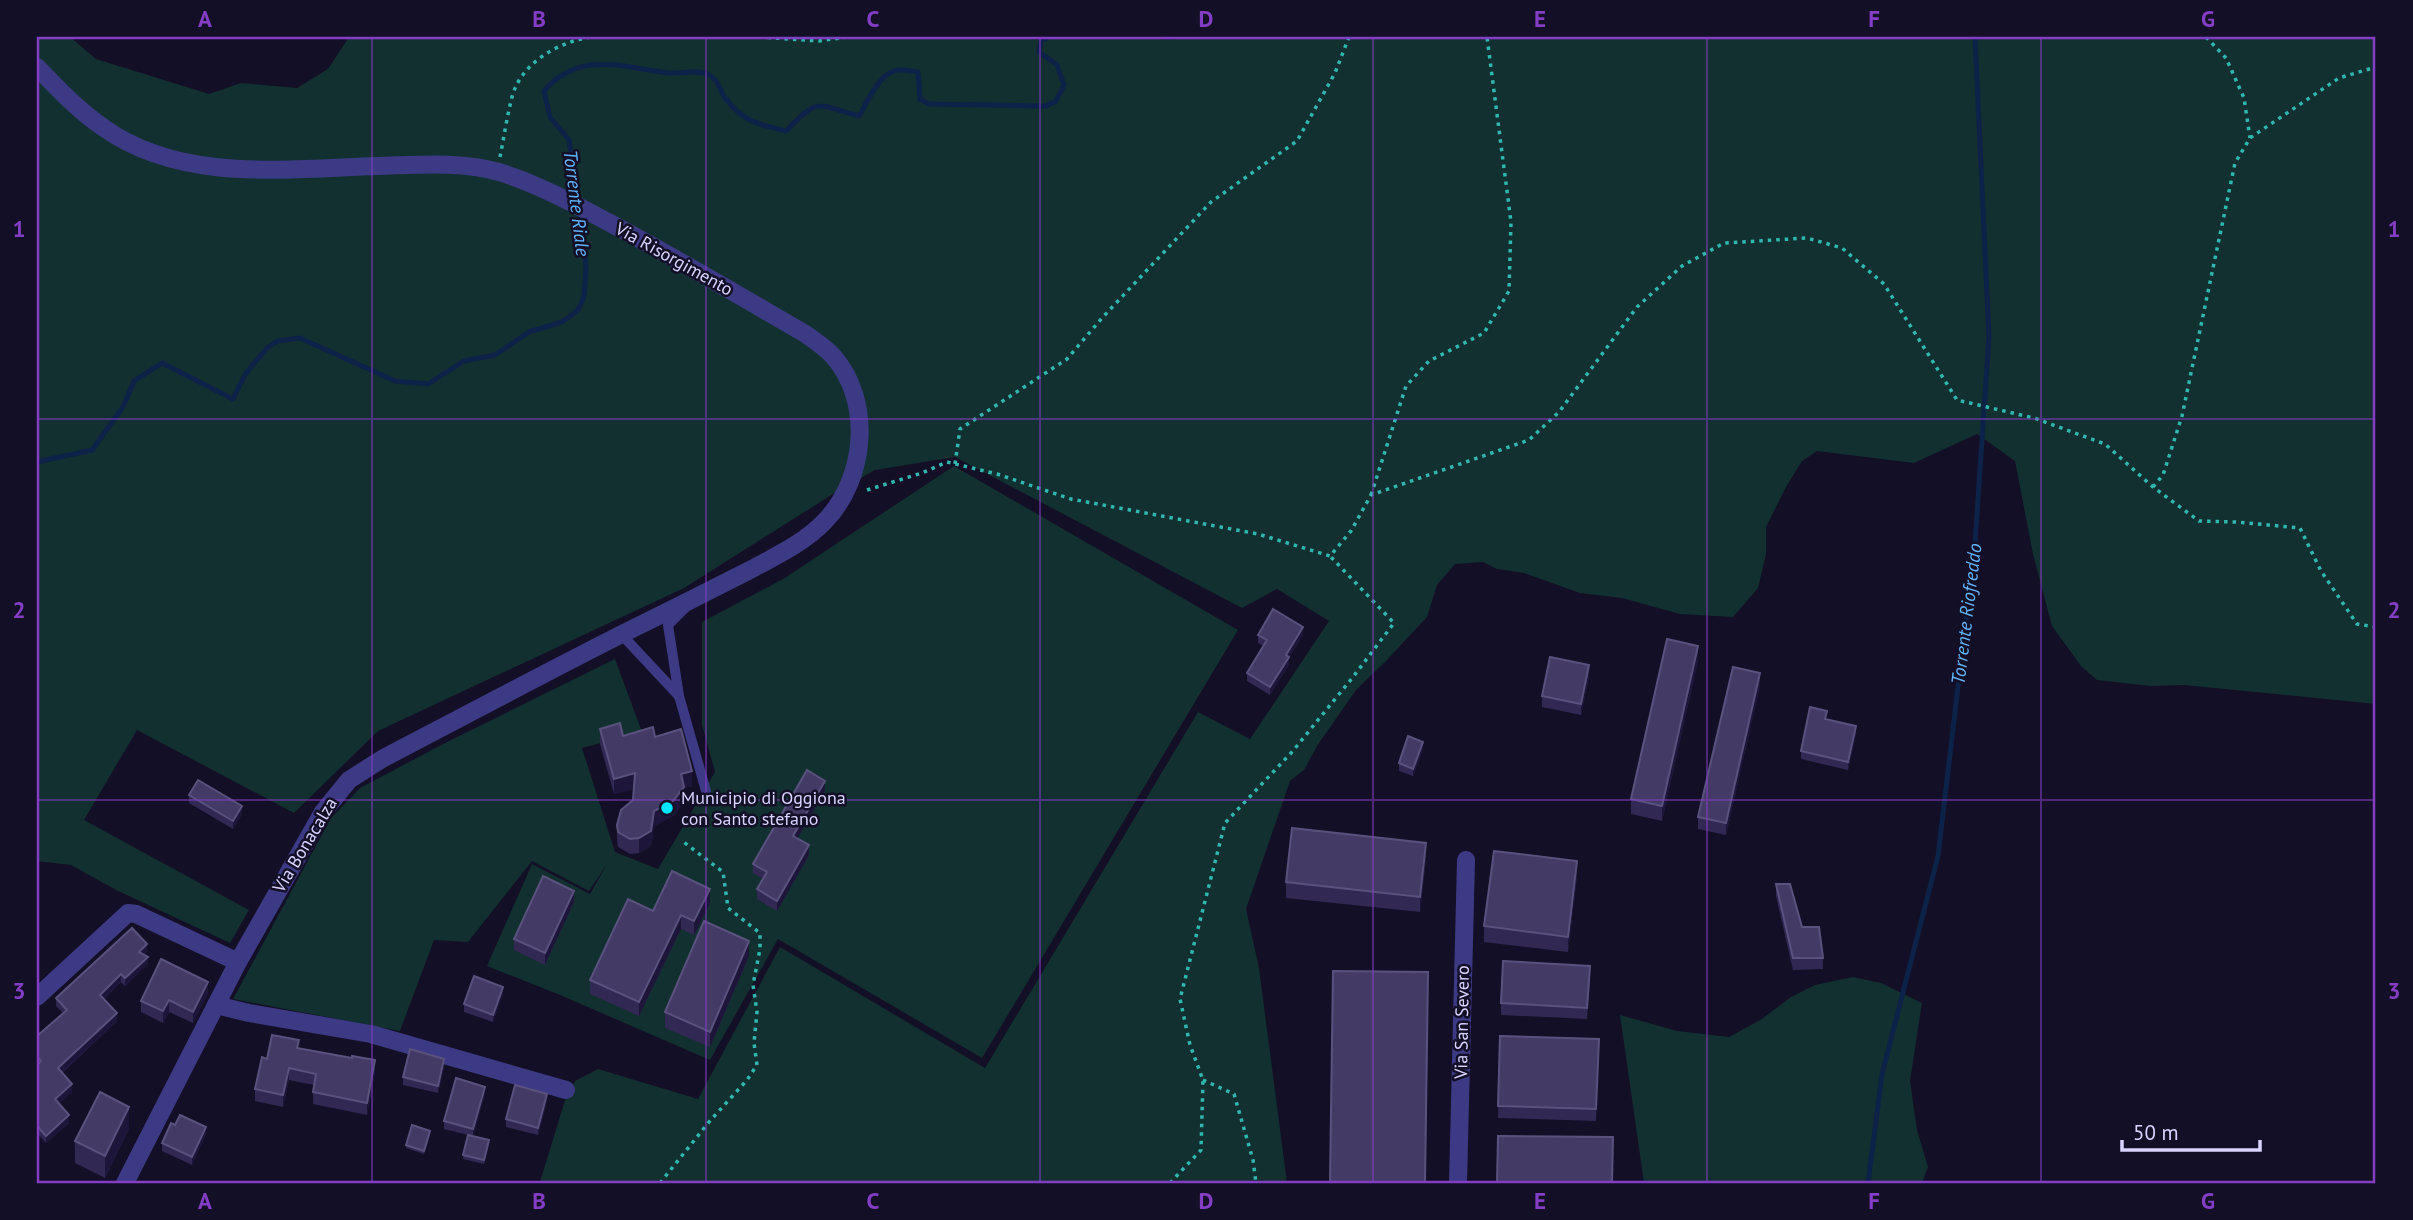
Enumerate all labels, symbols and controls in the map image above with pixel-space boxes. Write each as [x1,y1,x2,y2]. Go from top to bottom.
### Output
text: A [198,4,212,33]
text: B [532,4,546,33]
text: C [867,4,880,33]
text: D [1199,4,1213,33]
text: E [1534,4,1546,33]
text: F [1868,4,1880,33]
text: G [2201,4,2215,33]
water label: Torrente Riale [559,148,595,258]
text: 1 [12,214,26,243]
text: 1 [2387,214,2401,243]
street label: Via Risorgimento [610,216,737,300]
water label: Torrente Riofreddo [1945,542,1987,686]
text: 2 [12,595,26,624]
text: 2 [2387,595,2401,624]
place label: Municipio di Oggiona con Santo stefano [681,786,846,830]
street label: Via Bonacalza [267,793,342,897]
marker: Municipio di Oggiona con Santo stefano [659,800,675,816]
street label: Via San Severo [1449,965,1474,1080]
text: 3 [12,976,26,1005]
text: 3 [2387,976,2401,1005]
scale bar [2122,1108,2261,1152]
text: 50 m [2133,1119,2179,1146]
text: A [198,1186,212,1215]
text: B [532,1186,546,1215]
text: C [867,1186,880,1215]
text: D [1199,1186,1213,1215]
text: E [1534,1186,1546,1215]
text: F [1868,1186,1880,1215]
text: G [2201,1186,2215,1215]

